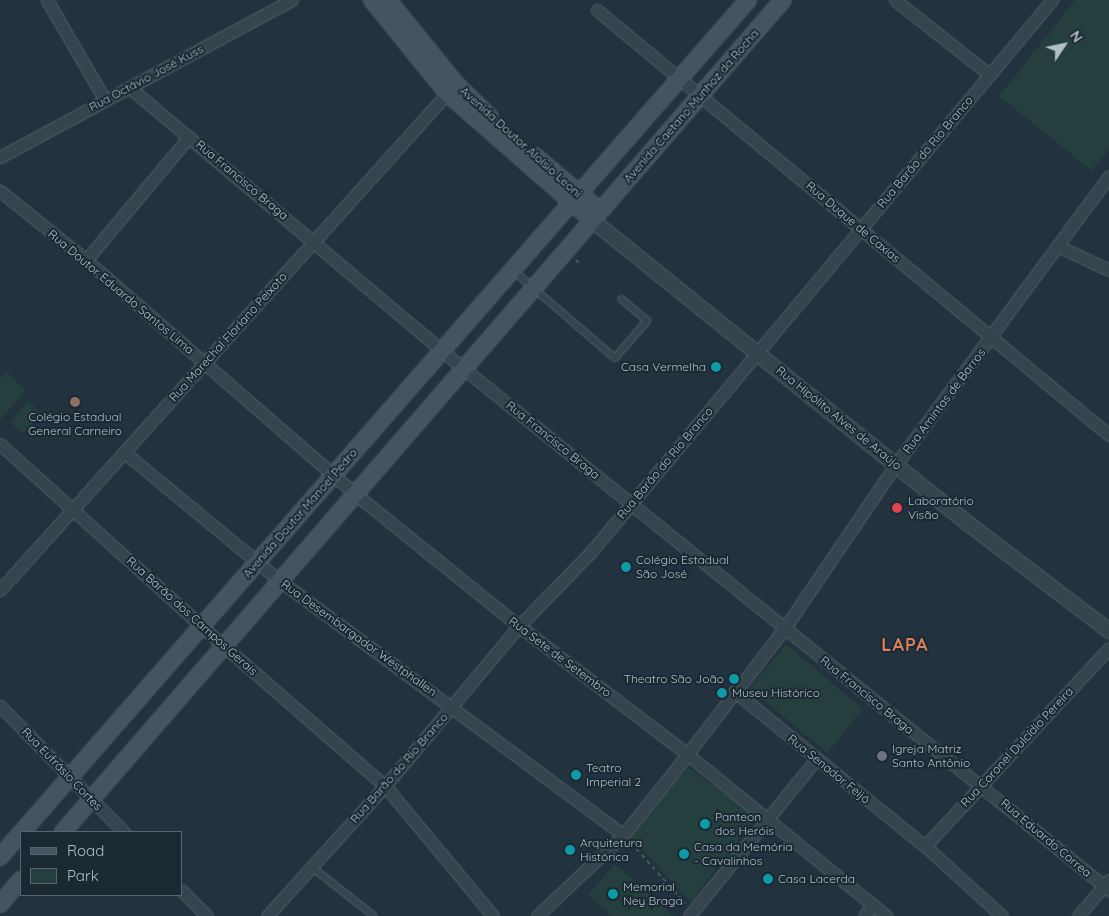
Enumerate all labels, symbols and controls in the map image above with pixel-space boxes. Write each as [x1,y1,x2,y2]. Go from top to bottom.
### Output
north arrow [1039,20,1089,70]
street label: Avenida Caetano Munhoz da Rocha [620,26,762,186]
text: N [1066,27,1087,46]
street label: Rua Octávio José Kuss [86,42,206,114]
street label: Avenida Doutor Aloísio Leoni [457,84,585,200]
street label: Rua Barão do Rio Branco [874,93,976,211]
street label: Rua Francisco Braga [193,137,291,223]
street label: Rua Duque de Caxias [803,178,903,266]
street label: Rua Doutor Eduardo Santos Lima [45,227,197,357]
street label: Rua Marechal Floriano Peixoto [166,269,290,405]
street label: Rua Amintas de Barros [900,346,988,456]
place label: Casa Vermelha [621,360,706,374]
marker: Casa Vermelha [710,361,722,373]
street label: Rua Hipólito Alves de Araújo [773,363,905,473]
marker: Colégio Estadual General Carneiro [69,396,81,408]
street label: Rua Francisco Braga [503,398,603,482]
street label: Rua Barão do Rio Branco [614,404,716,522]
place label: Colégio Estadual General Carneiro [28,410,122,438]
street label: Avenida Doutor Manoel Pedro [240,445,360,581]
place label: Laboratório Visão [908,494,974,522]
marker: Laboratório Visão [890,501,904,515]
place label: Colégio Estadual São José [636,553,729,581]
street label: Rua Barão dos Campos Gerais [124,554,260,678]
marker: Colégio Estadual São José [620,561,632,573]
street label: Rua Desembargador Westphallen [278,577,440,699]
street label: Rua Sete de Setembro [506,614,614,700]
district label: LAPA [881,634,929,656]
street label: Rua Francisco Braga [817,653,917,737]
place label: Theatro São João [624,672,724,686]
marker: Theatro São João [728,673,740,685]
street label: Rua Coronel Dulcídio Pereira [958,684,1076,810]
place label: Museu Histórico [732,686,820,700]
marker: Museu Histórico [716,687,728,699]
street label: Rua Barão do Rio Branco [347,710,451,826]
street label: Rua Eufrásio Cortes [19,725,105,813]
street label: Rua Senador Feijó [785,731,873,807]
place label: Igreja Matriz Santo Antônio [892,742,970,770]
marker: Igreja Matriz Santo Antônio [876,750,888,762]
place label: Teatro Imperial 2 [586,761,641,789]
marker: Teatro Imperial 2 [570,769,582,781]
street label: Rua Eduardo Correa [998,796,1094,880]
place label: Panteon dos Heróis [715,810,774,838]
marker: Panteon dos Heróis [699,818,711,830]
legend [20,831,182,896]
place label: Arquitetura Histórica [580,836,642,864]
place label: Casa da Memória - Cavalinhos [694,840,793,868]
text: Road [67,841,104,860]
marker: Arquitetura Histórica [564,844,576,856]
marker: Casa da Memória - Cavalinhos [678,848,690,860]
text: Park [67,866,99,885]
place label: Casa Lacerda [778,872,855,886]
marker: Casa Lacerda [762,873,774,885]
place label: Memorial Ney Braga [623,880,683,908]
marker: Memorial Ney Braga [607,888,619,900]

